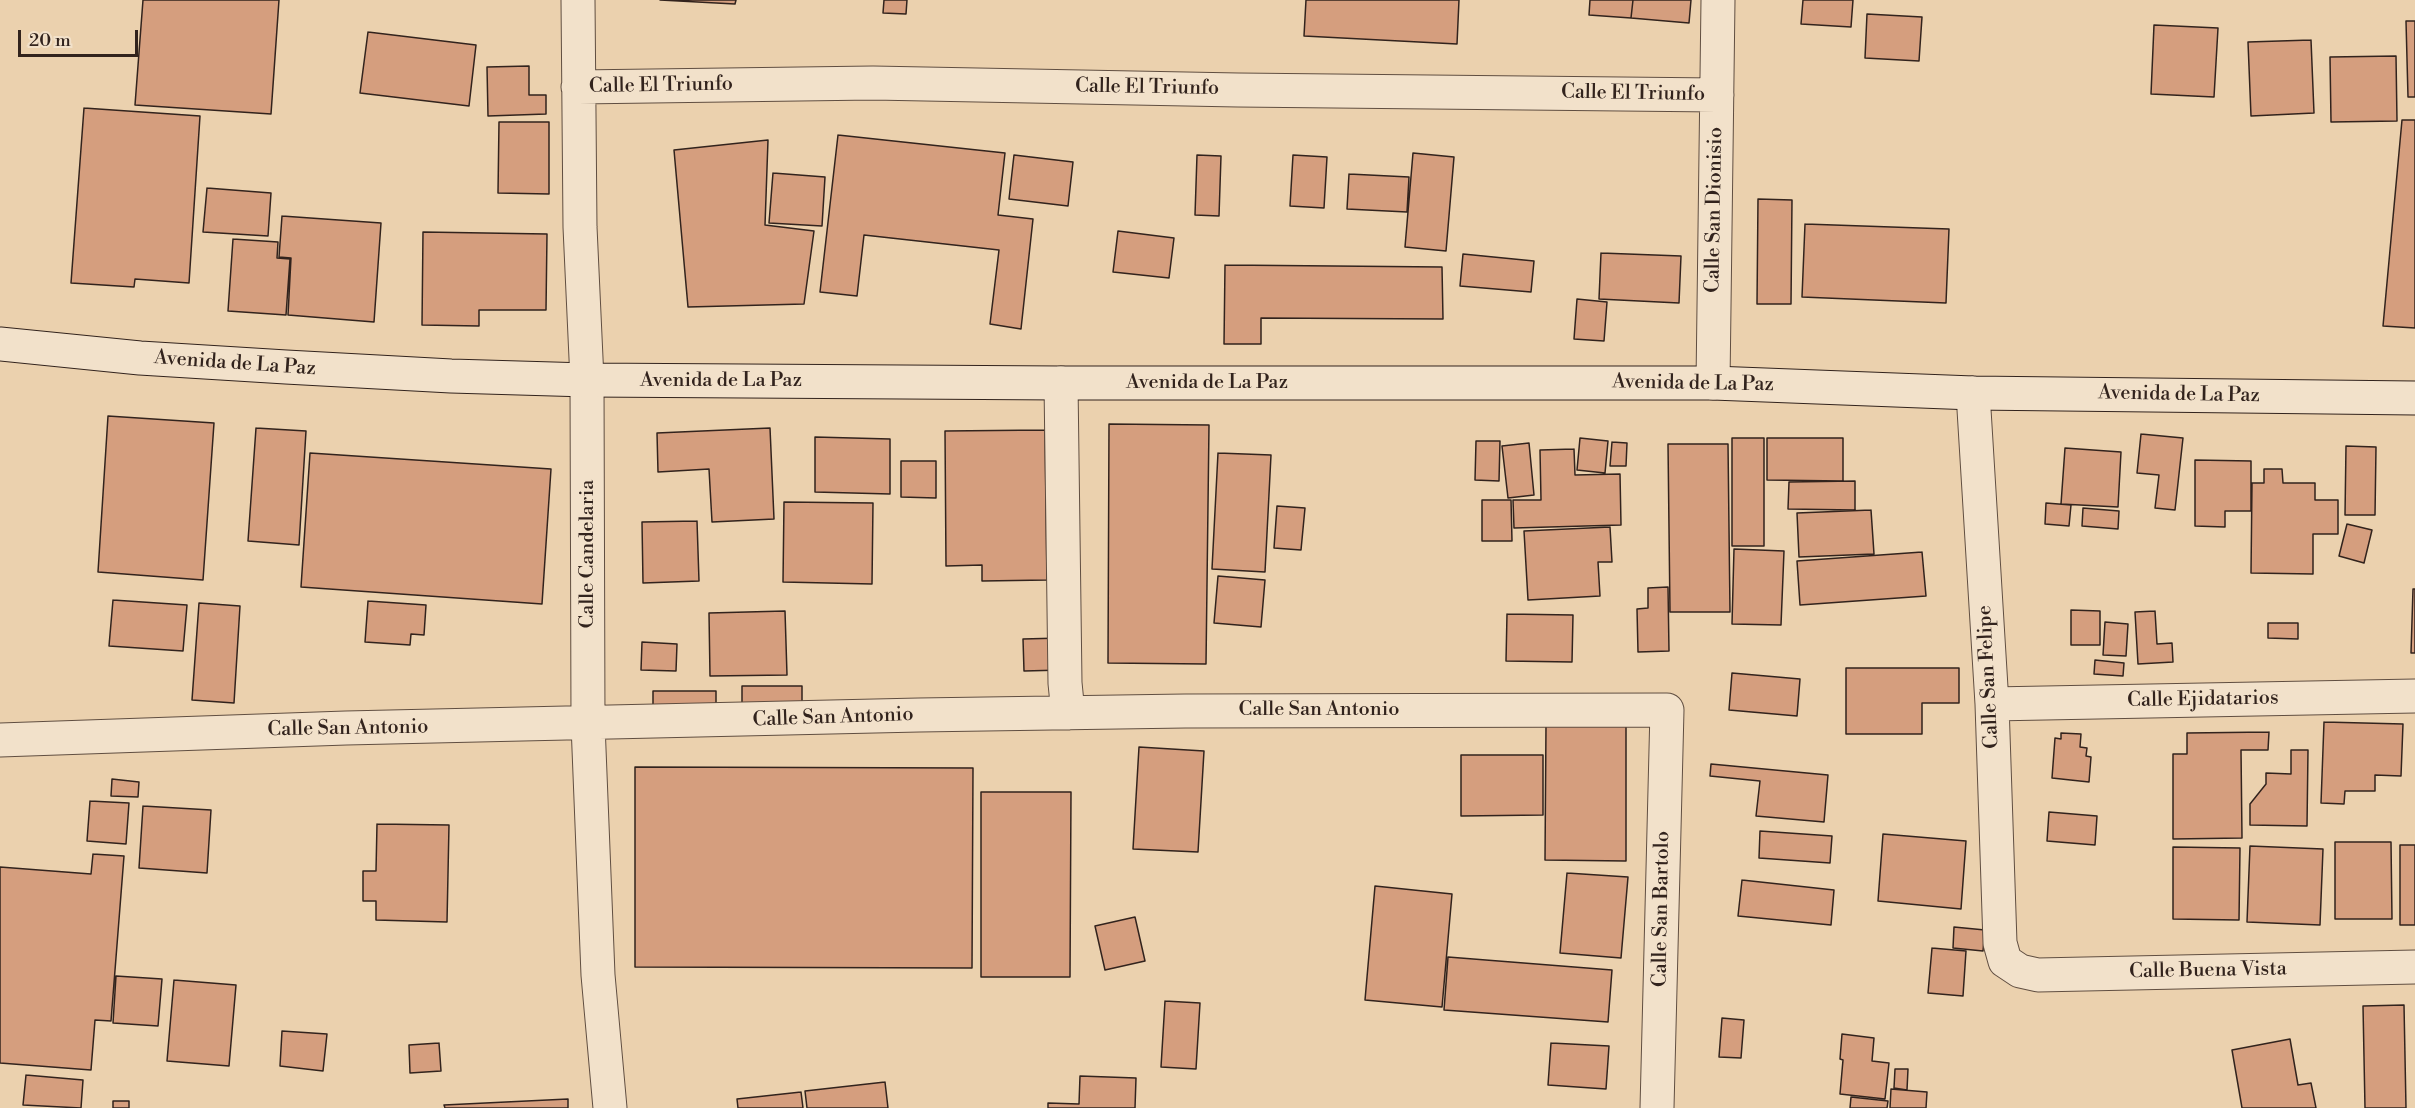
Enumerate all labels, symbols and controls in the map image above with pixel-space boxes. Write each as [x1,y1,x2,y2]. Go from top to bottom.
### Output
scale bar [21,18,141,56]
text: 20 m [29,29,71,52]
street label: Calle El Triunfo [589,73,733,99]
street label: Calle El Triunfo [1075,75,1219,101]
street label: Calle El Triunfo [1561,81,1705,107]
street label: Calle San Dionisio [1702,127,1728,293]
street label: Avenida de La Paz [153,346,317,382]
street label: Avenida de La Paz [640,369,802,393]
street label: Avenida de La Paz [1126,371,1288,395]
street label: Avenida de La Paz [1612,371,1774,397]
street label: Avenida de La Paz [2098,382,2260,408]
street label: Calle Candelaria [576,480,600,628]
street label: Calle San Felipe [1973,605,2005,749]
street label: Calle Ejidatarios [2127,687,2279,713]
street label: Calle San Antonio [1238,698,1400,722]
street label: Calle San Antonio [752,703,914,733]
street label: Calle San Antonio [267,716,429,742]
street label: Calle San Bartolo [1649,831,1675,987]
street label: Calle Buena Vista [2129,958,2287,984]

